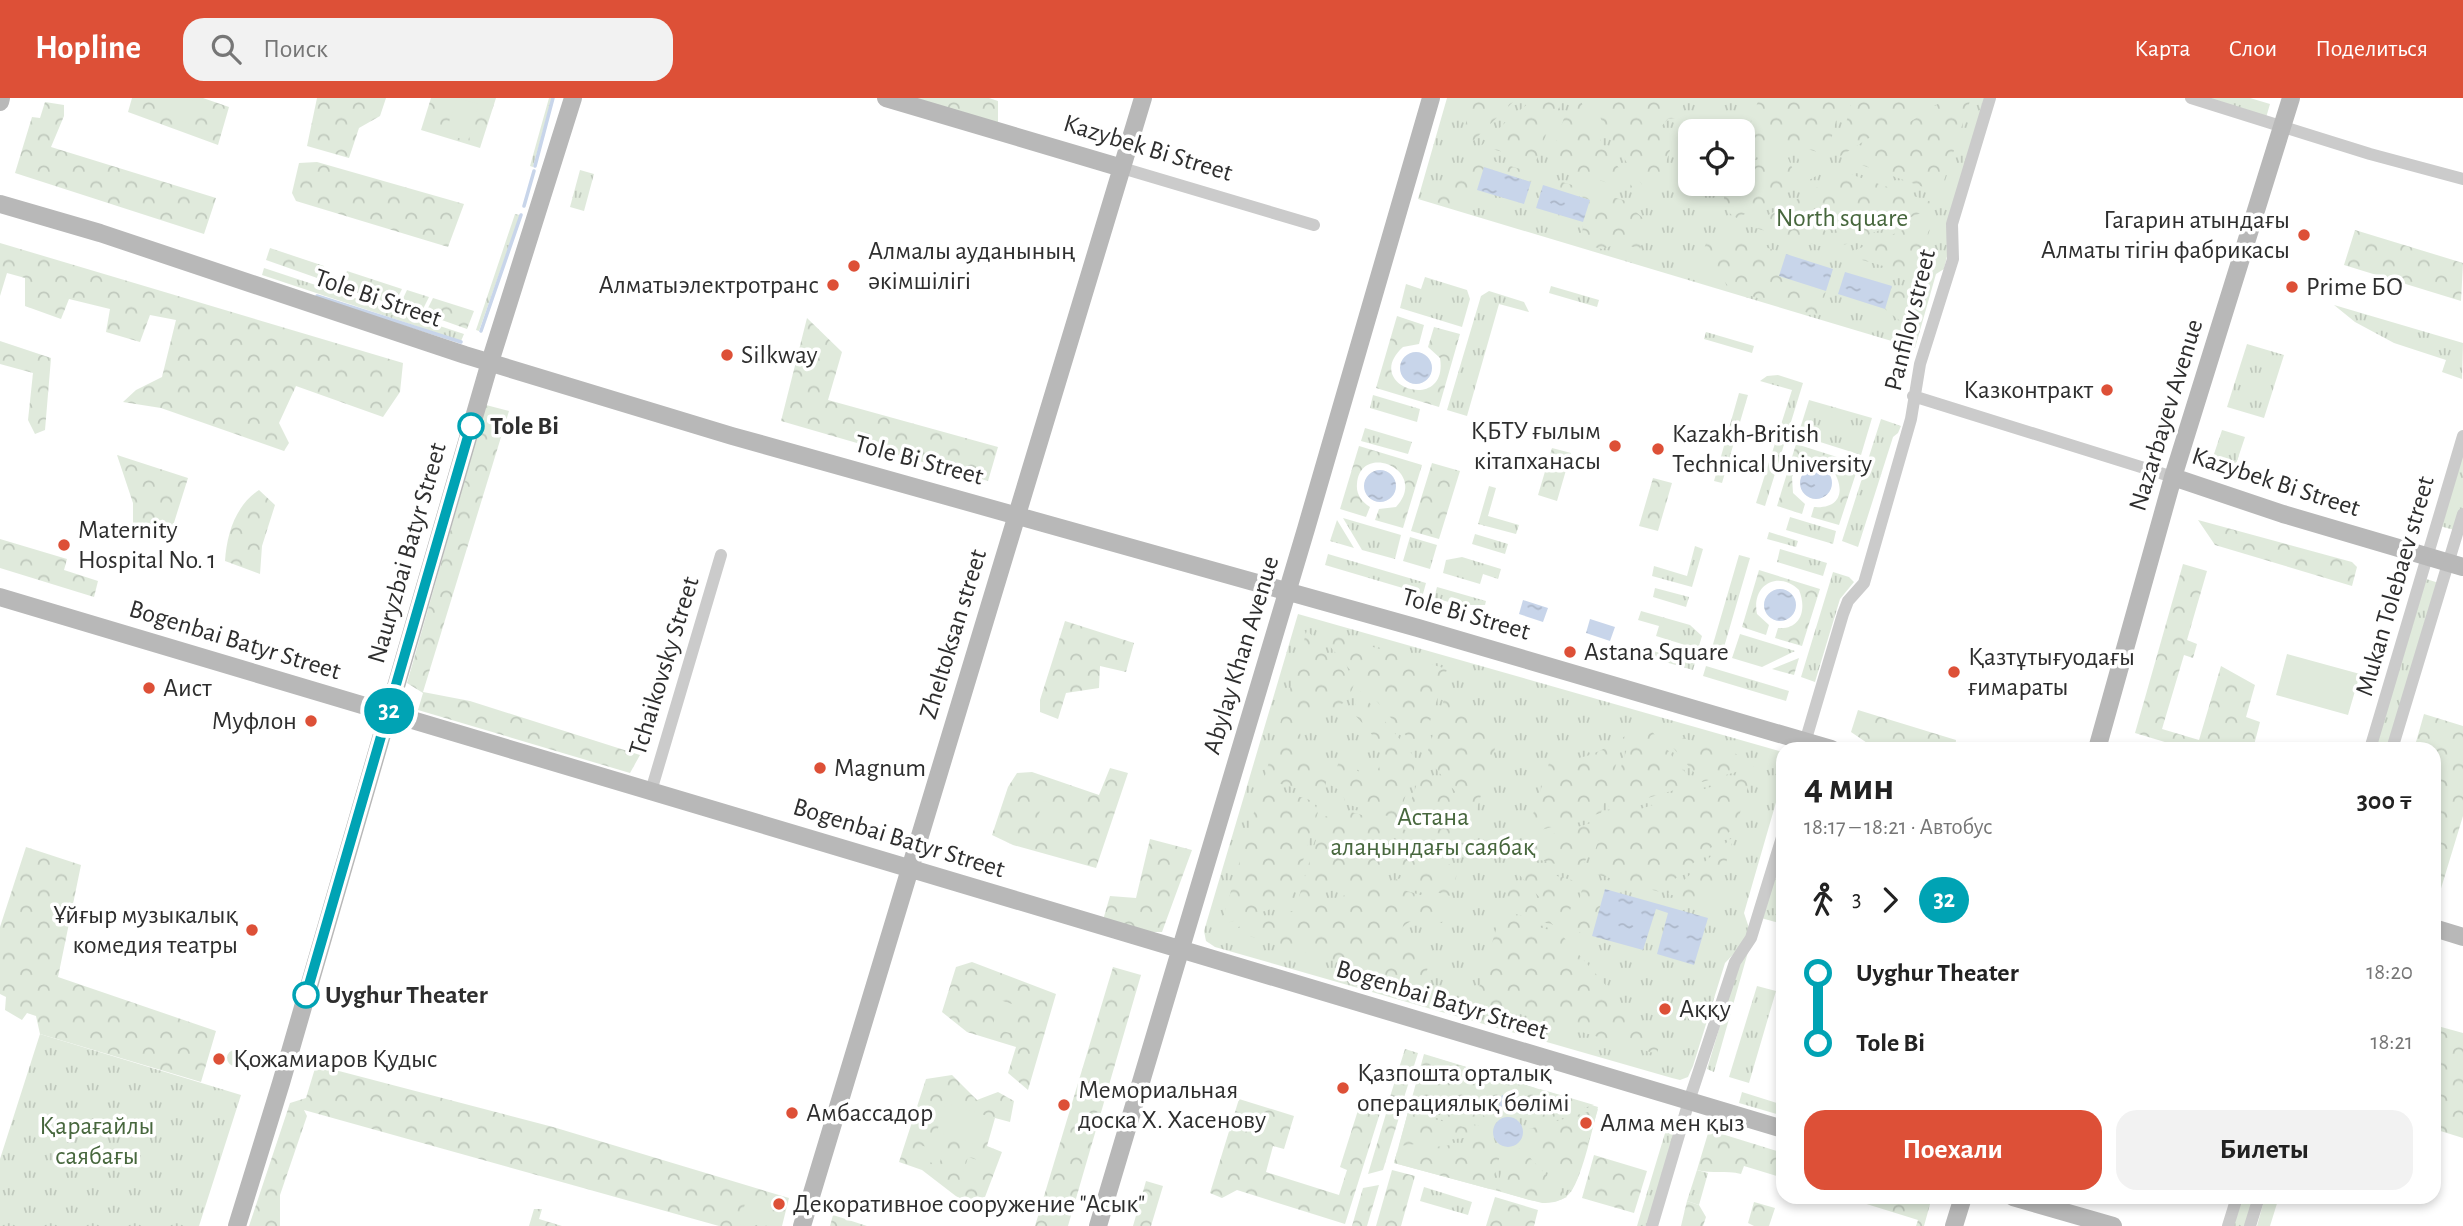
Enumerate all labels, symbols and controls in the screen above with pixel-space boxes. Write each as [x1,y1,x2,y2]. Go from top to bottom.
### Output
search box [183,18,673,81]
icon: search [207,30,245,68]
text: Hopline [35,32,141,65]
text: Поиск [263,36,328,62]
text: Карта [2134,37,2190,61]
text: Слои [2228,37,2277,61]
text: Поделиться [2315,37,2428,61]
street label: Kazybek Bi Street [1061,110,1235,186]
map controls [1678,119,1755,196]
button: locate [1678,119,1755,196]
park label: North square [1776,205,1908,231]
place label: Гагарин атындағы Алматы тігін фабрикасы [2041,207,2290,263]
marker: Гагарин атындағы Алматы тігін фабрикасы [2296,227,2312,243]
place label: Алмалы ауданының әкімшілігі [868,238,1076,294]
street label: Panfilov street [1880,247,1940,393]
marker: Алмалы ауданының әкімшілігі [846,258,862,274]
street label: Tole Bi Street [311,264,445,332]
place label: Алматыэлектротранс [598,272,819,298]
place label: Prime БО [2306,274,2403,300]
marker: Алматыэлектротранс [825,277,841,293]
marker: Prime БО [2284,279,2300,295]
street label: Nazarbayev Avenue [2124,316,2208,514]
place label: Silkway [741,342,818,368]
marker: Silkway [719,347,735,363]
place label: Казконтракт [1963,377,2094,403]
marker: Казконтракт [2099,382,2115,398]
marker: Tole Bi [458,413,484,439]
place label: Tole Bi [490,413,559,439]
place label: ҚБТУ ғылым кітапханасы [1470,418,1601,474]
place label: Kazakh-British Technical University [1672,421,1872,477]
street label: Tole Bi Street [852,430,986,490]
marker: ҚБТУ ғылым кітапханасы [1607,438,1623,454]
street label: Nauryzbai Batyr Street [363,440,451,666]
marker: Kazakh-British Technical University [1650,441,1666,457]
street label: Kazybek Bi Street [2189,443,2363,521]
street label: Mukan Tolebaev street [2351,473,2439,699]
place label: Maternity Hospital No. 1 [78,517,216,573]
marker: Maternity Hospital No. 1 [56,537,72,553]
street label: Zheltoksan street [915,546,991,722]
street label: Abylay Khan Avenue [1199,553,1283,757]
street label: Tchaikovsky Street [624,573,704,759]
street label: Tole Bi Street [1399,583,1533,645]
street label: Bogenbai Batyr Street [126,595,344,685]
place label: Astana Square [1584,639,1729,665]
marker: Astana Square [1562,644,1578,660]
place label: Қазтұтығуодағы ғимараты [1968,644,2135,700]
marker: Қазтұтығуодағы ғимараты [1946,664,1962,680]
place label: Аист [163,675,212,701]
marker: Аист [141,680,157,696]
line badge: 32 [358,688,420,734]
text: 32 [378,699,400,723]
place label: Муфлон [212,708,297,734]
marker: Муфлон [303,713,319,729]
place label: Magnum [834,755,926,781]
marker: Magnum [812,760,828,776]
text: 4 мин [1804,769,1894,807]
text: 300 ₸ [2357,788,2413,814]
street label: Bogenbai Batyr Street [790,793,1008,883]
park label: Астана алаңындағы саябақ [1330,804,1536,860]
text: 18:17 – 18:21 · Автобус [1804,816,1993,839]
icon: walk [1804,881,1842,919]
icon: forward [1871,881,1909,919]
text: 3 [1852,888,1861,911]
text: 32 [1933,888,1955,912]
place label: Ұйғыр музыкалық комедия театры [53,902,238,958]
marker: Ұйғыр музыкалық комедия театры [244,922,260,938]
street label: Bogenbai Batyr Street [1333,955,1551,1045]
text: Uyghur Theater [1856,960,2019,986]
text: 18:20 [2366,961,2413,984]
marker: Uyghur Theater [293,982,319,1008]
place label: Uyghur Theater [325,982,488,1008]
place label: Аққу [1679,996,1731,1022]
marker: Аққу [1657,1001,1673,1017]
text: Tole Bi [1856,1030,1925,1056]
text: 18:21 [2371,1031,2413,1054]
place label: Қожамиаров Қудыс [233,1046,438,1072]
marker: Қожамиаров Қудыс [211,1051,227,1067]
place label: Қазпошта орталық операциялық бөлімі [1357,1060,1569,1116]
place label: Мемориальная доска Х. Хасенову [1078,1077,1266,1133]
marker: Қазпошта орталық операциялық бөлімі [1335,1080,1351,1096]
marker: Мемориальная доска Х. Хасенову [1056,1097,1072,1113]
place label: Амбассадор [806,1100,933,1126]
marker: Амбассадор [784,1105,800,1121]
place label: Алма мен қыз [1600,1110,1745,1136]
button: Поехали [1804,1110,2102,1190]
button: Билеты [2116,1110,2413,1190]
park label: Қарағайлы саябағы [39,1113,155,1169]
marker: Алма мен қыз [1578,1115,1594,1131]
place label: Декоративное сооружение "Асык" [793,1191,1145,1217]
marker: Декоративное сооружение "Асык" [771,1196,787,1212]

